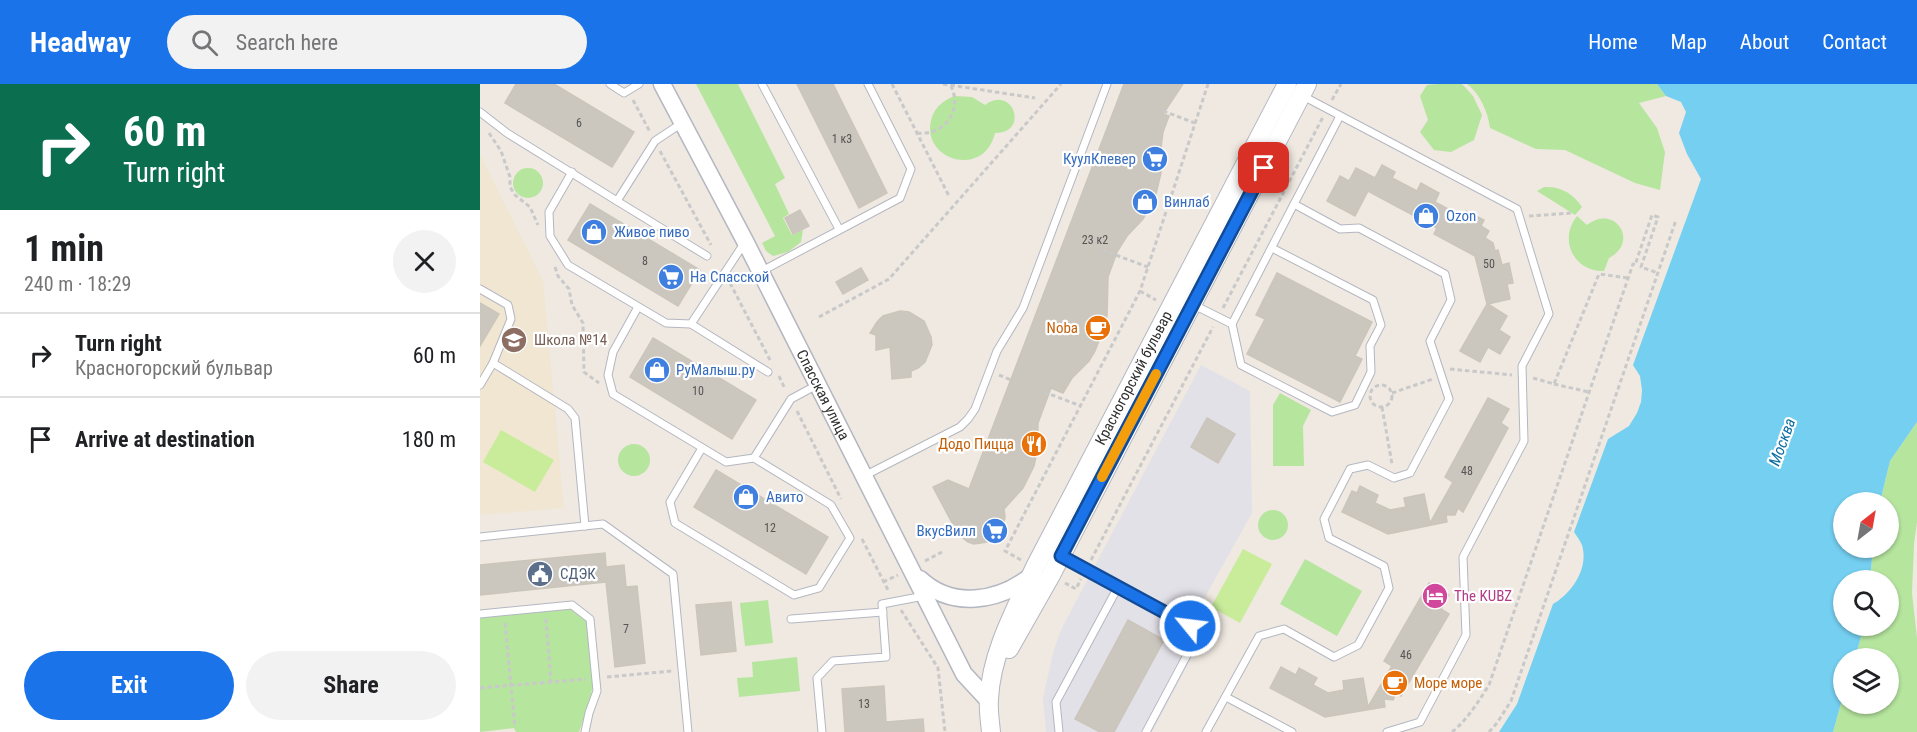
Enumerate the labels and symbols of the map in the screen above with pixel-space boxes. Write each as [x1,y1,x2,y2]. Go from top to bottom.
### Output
house number: 6 [576,116,582,130]
house number: 1 к3 [832,132,852,146]
pin [1238,142,1289,193]
supermarket icon: КуулКлевер [1140,144,1170,174]
place label: КуулКлевер [1063,150,1136,168]
shop icon: Винлаб [1130,187,1160,217]
place label: Винлаб [1164,193,1210,211]
shop icon: Ozon [1411,201,1441,231]
place label: Ozon [1446,207,1476,225]
shop icon: Живое пиво [579,217,609,247]
place label: Живое пиво [614,223,689,241]
house number: 23 к2 [1082,233,1108,247]
house number: 8 [642,254,648,268]
house number: 50 [1483,257,1495,271]
supermarket icon: На Спасской [656,262,686,292]
place label: На Спасской [690,268,769,286]
street label: Красногорский бульвар [1091,308,1176,448]
cafe icon: Noba [1083,313,1113,343]
place label: Noba [1047,319,1078,337]
school or university icon: Школа №14 [499,325,529,355]
place label: Школа №14 [534,331,607,349]
street label: Спасская улица [793,347,853,443]
shop icon: РуМалыш.ру [642,355,672,385]
place label: РуМалыш.ру [676,361,755,379]
house number: 10 [692,384,704,398]
water label: Москва [1765,416,1799,468]
restaurant icon: Додо Пицца [1019,429,1049,459]
place label: Додо Пицца [938,435,1014,453]
house number: 48 [1461,464,1473,478]
shop icon: Авито [731,482,761,512]
place label: Авито [766,488,803,506]
north arrow [1833,492,1899,558]
supermarket icon: ВкусВилл [980,516,1010,546]
house number: 12 [764,521,776,535]
place label: ВкусВилл [916,522,976,540]
public building icon: СДЭК [525,559,555,589]
place label: СДЭК [560,565,596,583]
hotel icon: The KUBZ [1420,581,1450,611]
place label: The KUBZ [1454,587,1512,605]
position arrow [1158,594,1222,658]
house number: 7 [623,622,629,636]
house number: 46 [1400,648,1412,662]
cafe icon: Море море [1380,668,1410,698]
place label: Море море [1414,674,1482,692]
house number: 13 [858,697,870,711]

